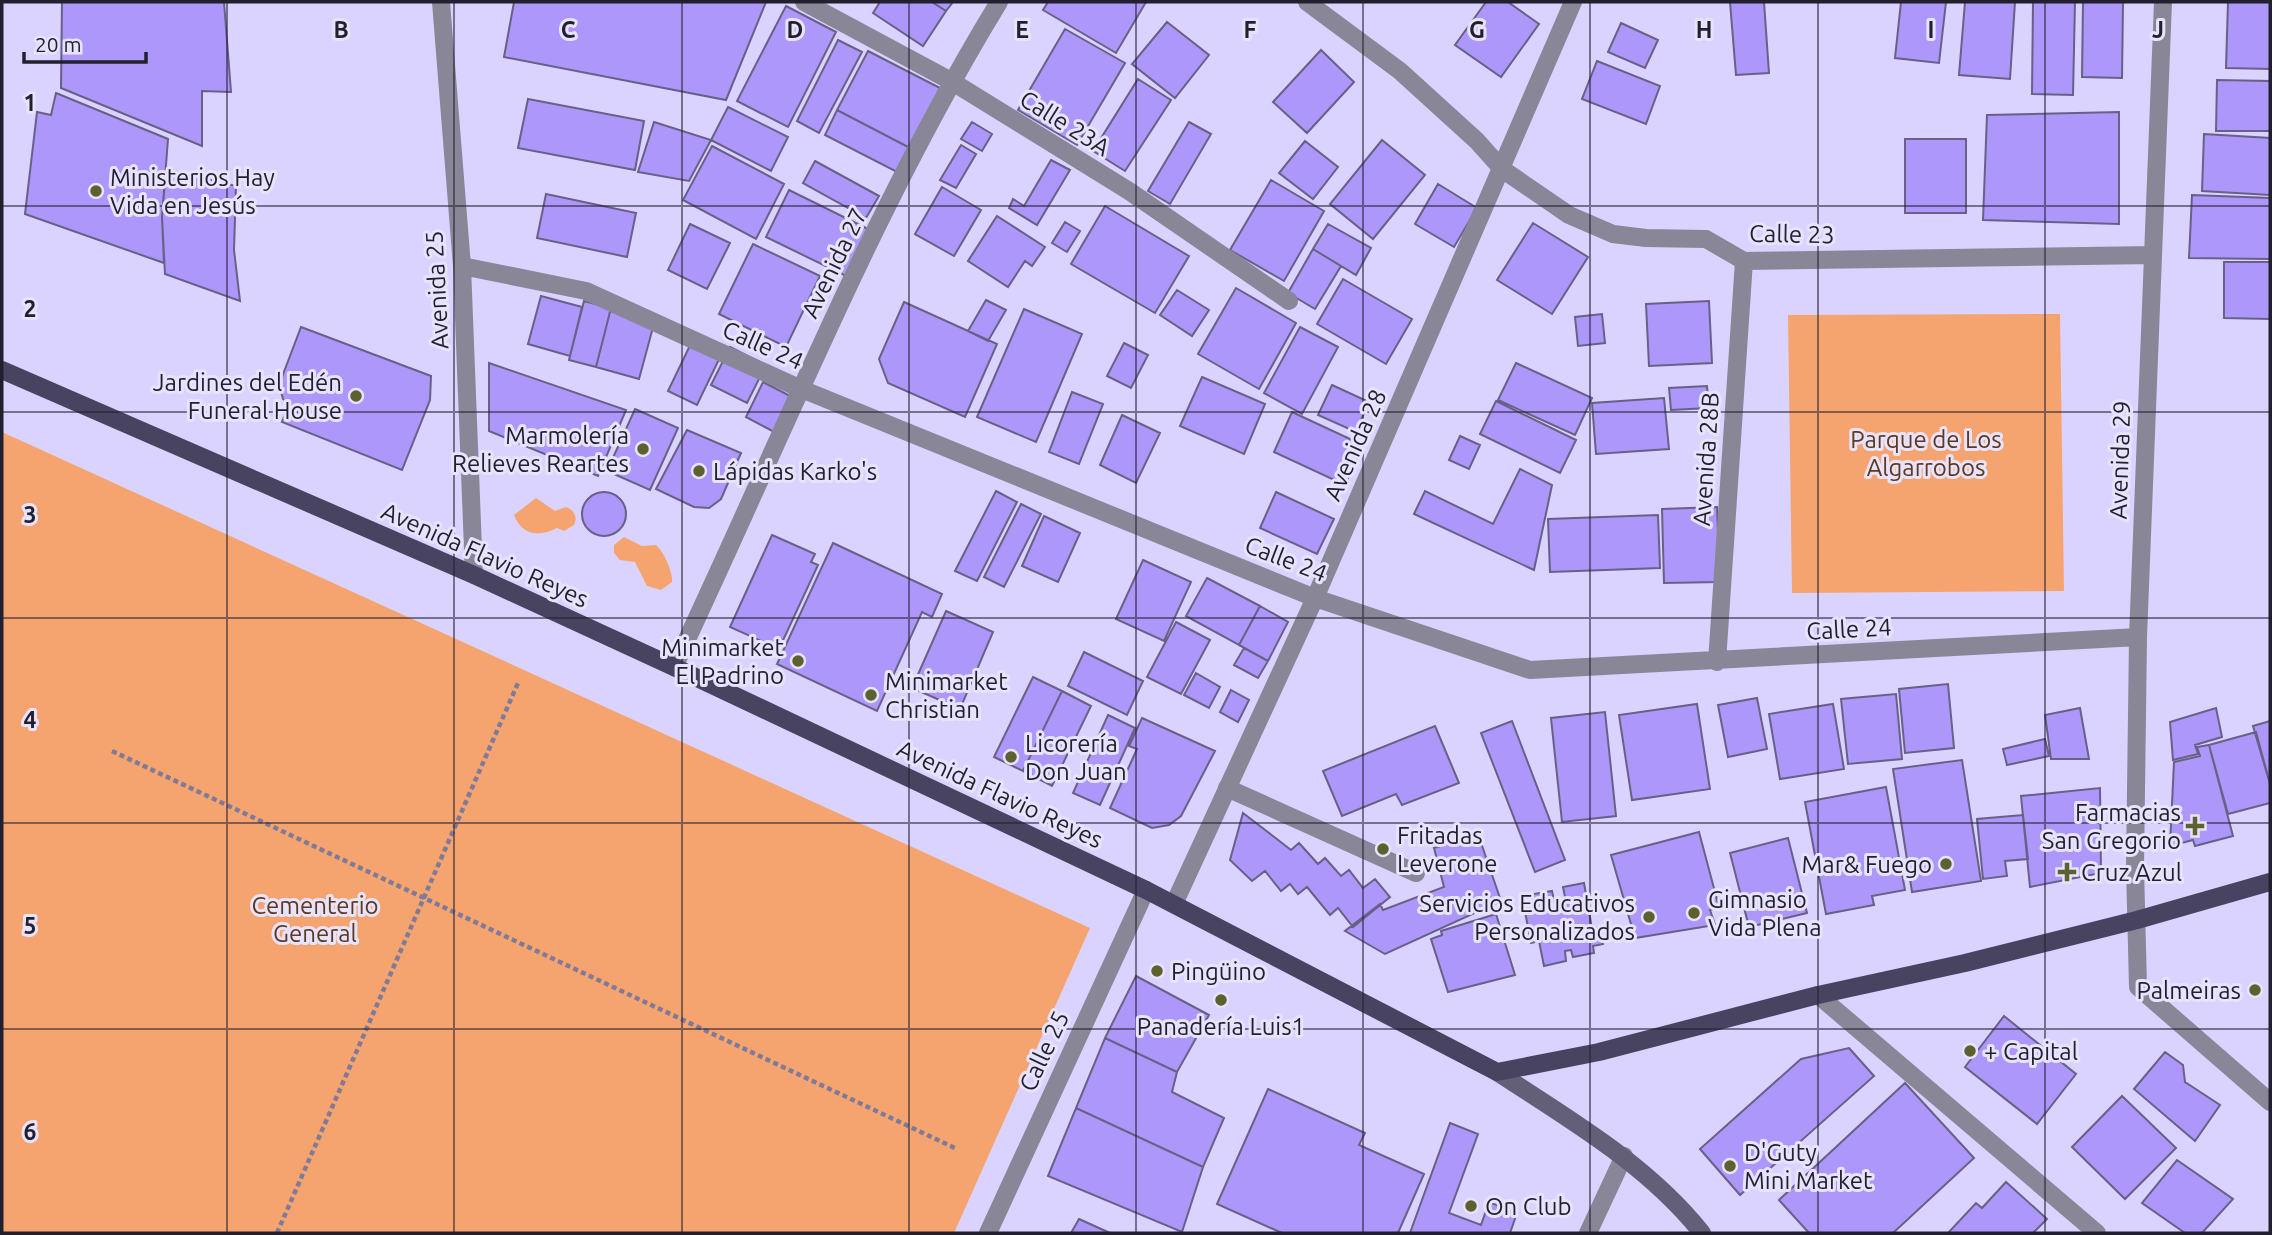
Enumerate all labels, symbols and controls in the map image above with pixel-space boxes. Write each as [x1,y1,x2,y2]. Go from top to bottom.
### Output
text: B [333,17,349,42]
text: C [561,17,576,42]
text: D [787,17,803,42]
text: E [1015,17,1029,42]
text: F [1244,17,1257,42]
text: G [1469,17,1485,42]
text: H [1696,17,1712,42]
text: I [1928,17,1934,42]
text: J [2152,17,2164,42]
scale bar [24,21,147,65]
text: 20 m [35,32,82,56]
street label: Calle 23A [1015,85,1115,161]
text: 1 [24,90,36,115]
place label: Ministerios Hay Vida en Jesús [110,164,275,219]
marker: Ministerios Hay Vida en Jesús [88,183,104,199]
street label: Avenida 27 [796,204,872,322]
street label: Calle 23 [1749,220,1835,248]
street label: Avenida 25 [420,230,454,350]
text: 2 [24,296,36,321]
street label: Calle 24 [718,315,808,375]
place label: Jardines del Edén Funeral House [153,369,342,424]
street label: Avenida 28 [1319,385,1391,505]
marker: Jardines del Edén Funeral House [348,388,364,404]
street label: Avenida 28B [1688,391,1724,527]
street label: Avenida 29 [2104,400,2136,520]
place label: Marmolería Relieves Reartes [452,422,629,477]
park label: Parque de Los Algarrobos [1850,426,2002,481]
marker: Marmolería Relieves Reartes [635,441,651,457]
place label: Lápidas Karko's [713,458,877,485]
marker: Lápidas Karko's [691,463,707,479]
street label: Avenida Flavio Reyes [378,497,592,613]
text: 3 [24,502,36,527]
street label: Calle 24 [1241,531,1331,587]
street label: Calle 24 [1806,613,1892,645]
place label: Minimarket El Padrino [661,634,785,689]
marker: Minimarket El Padrino [790,653,806,669]
place label: Minimarket Christian [885,668,1008,723]
marker: Minimarket Christian [863,687,879,703]
text: 4 [24,707,37,732]
place label: Licorería Don Juan [1025,730,1127,785]
street label: Avenida Flavio Reyes [893,735,1107,853]
marker: Licorería Don Juan [1003,749,1019,765]
place label: Farmacias San Gregorio [2042,799,2181,854]
marker: Farmacias San Gregorio [2187,818,2203,834]
place label: Fritadas Leverone [1397,822,1497,877]
marker: Fritadas Leverone [1375,841,1391,857]
place label: Mar& Fuego [1801,851,1932,878]
marker: Mar& Fuego [1938,856,1954,872]
place label: Cruz Azul [2081,859,2182,886]
marker: Cruz Azul [2059,864,2075,880]
place label: Gimnasio Vida Plena [1708,886,1822,941]
place label: Servicios Educativos Personalizados [1419,890,1635,945]
park label: Cementerio General [251,892,379,947]
marker: Gimnasio Vida Plena [1686,905,1702,921]
marker: Servicios Educativos Personalizados [1641,909,1657,925]
text: 5 [24,913,36,938]
place label: Pingüino [1171,958,1266,985]
marker: Pingüino [1149,963,1165,979]
place label: Palmeiras [2137,977,2241,1004]
marker: Palmeiras [2247,982,2263,998]
marker: Panadería Luis1 [1213,992,1229,1008]
street label: Calle 25 [1014,1007,1074,1095]
place label: Panadería Luis1 [1137,1013,1305,1040]
place label: + Capital [1984,1038,2078,1065]
marker: + Capital [1962,1043,1978,1059]
text: 6 [24,1119,37,1144]
place label: D'Guty Mini Market [1744,1139,1873,1194]
marker: D'Guty Mini Market [1722,1158,1738,1174]
place label: On Club [1485,1193,1572,1220]
marker: On Club [1463,1198,1479,1214]

